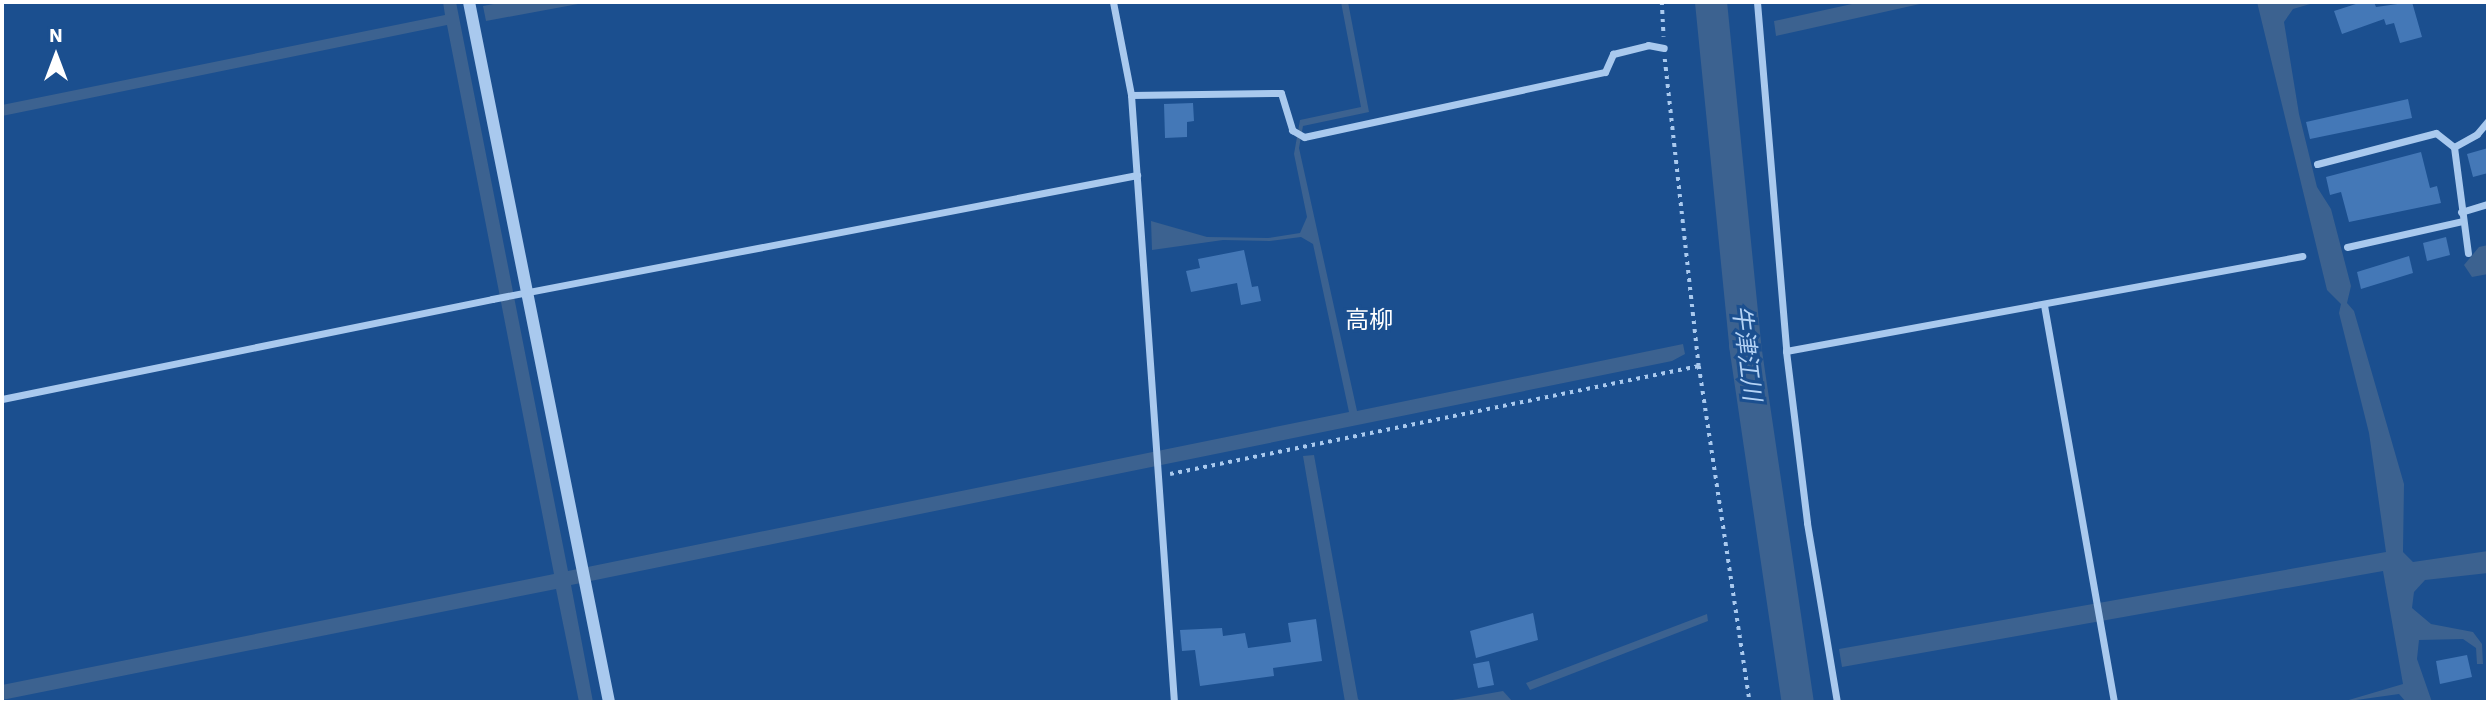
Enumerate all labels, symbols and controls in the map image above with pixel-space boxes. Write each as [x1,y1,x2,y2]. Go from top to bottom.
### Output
north arrow [21,21,91,91]
text: N [49,23,63,47]
water label: 牛津江川 [1727,304,1767,402]
district label: 高柳 [1345,306,1393,334]

